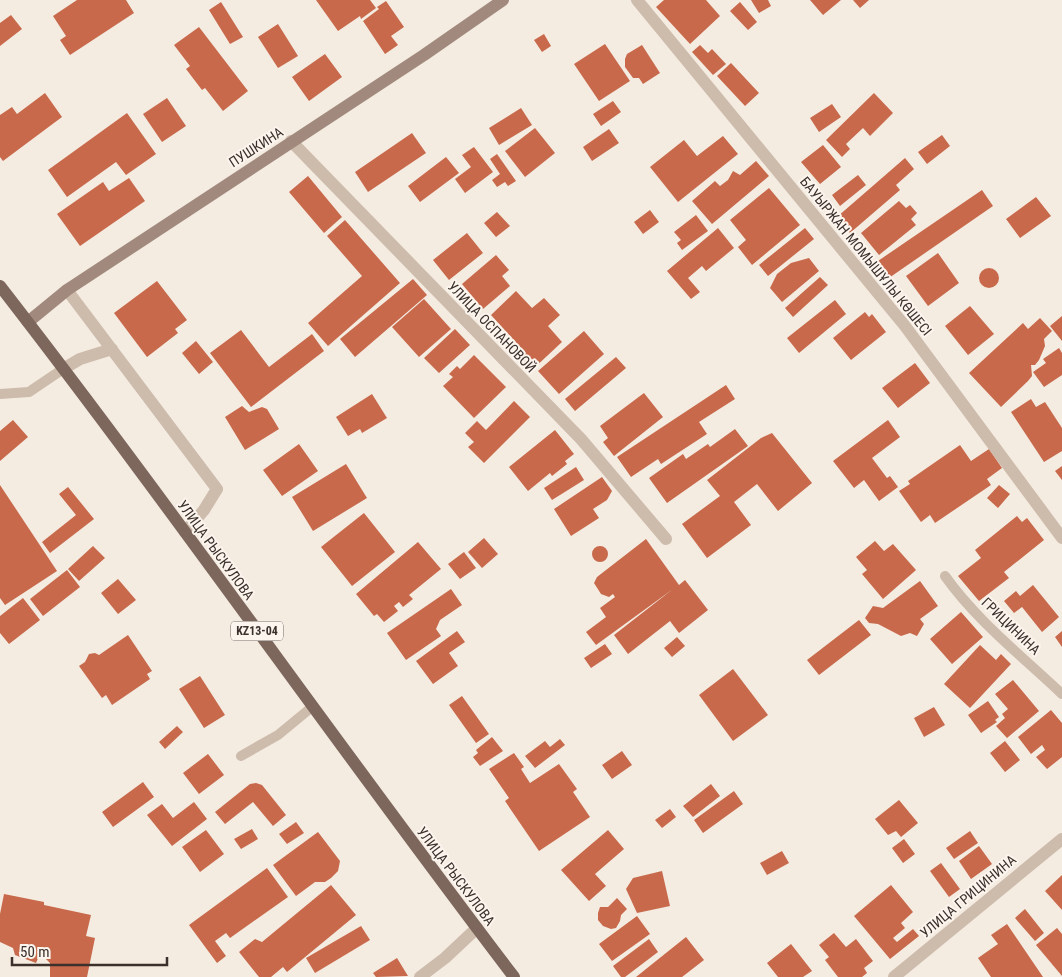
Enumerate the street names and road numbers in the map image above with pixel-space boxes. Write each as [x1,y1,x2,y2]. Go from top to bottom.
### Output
street label: ПУШКИНА [226,124,286,170]
street label: БАУЫРЖАН МОМЫШҰЛЫ КӨШЕСІ [797,173,935,339]
street label: УЛИЦА ОСПАНОВОЙ [445,278,539,376]
street label: УЛИЦА РЫСКУЛОВА [175,497,257,603]
street label: ГРИЦИНИНА [978,594,1044,658]
road number: KZ13-04 [231,622,283,640]
street label: УЛИЦА РЫСКУЛОВА [414,824,498,928]
street label: УЛИЦА ГРИЦИНИНА [917,851,1019,941]

